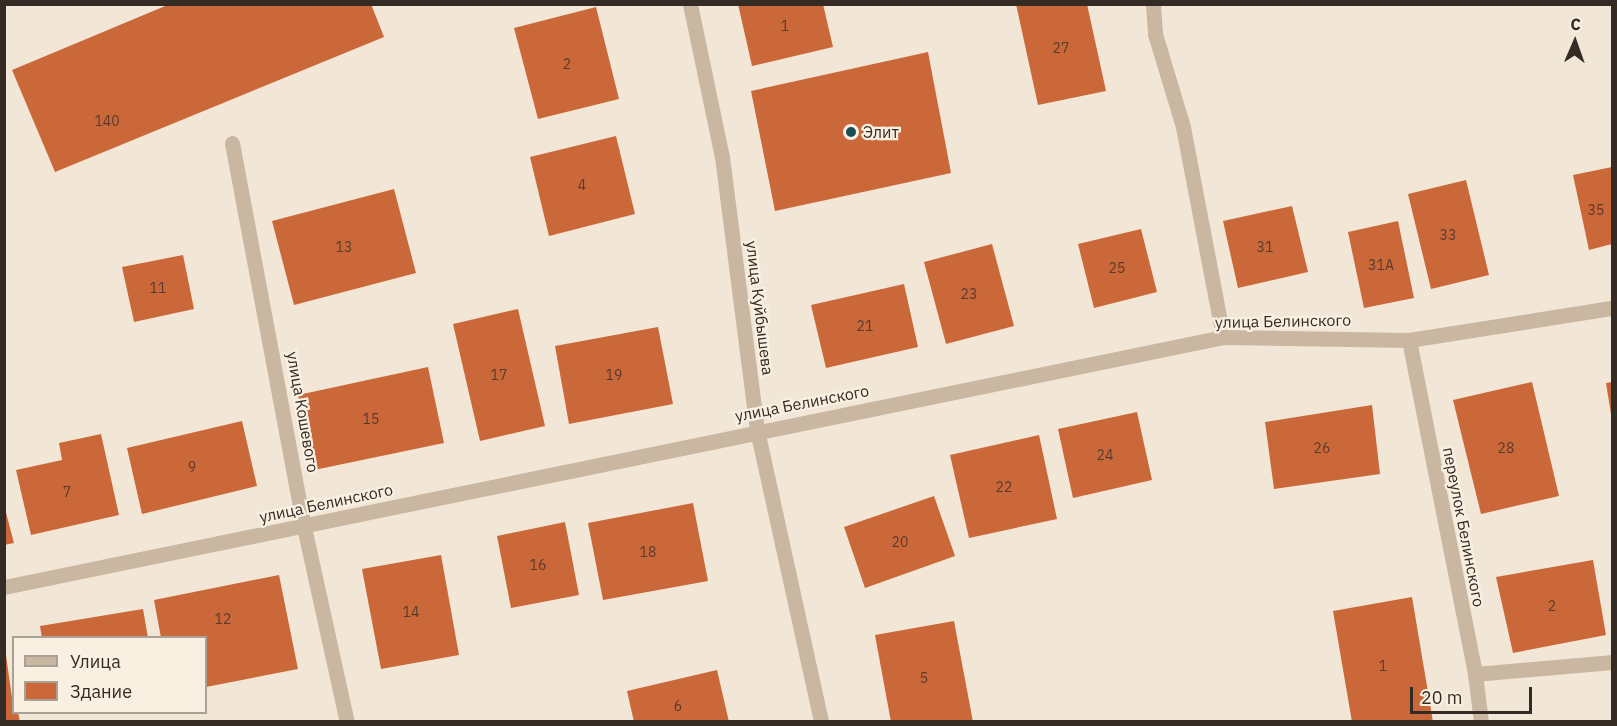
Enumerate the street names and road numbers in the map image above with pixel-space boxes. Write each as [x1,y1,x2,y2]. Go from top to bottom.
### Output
street label: улица Куйбышева [742,240,778,376]
street label: улица Белинского [1215,310,1351,332]
street label: улица Кошевого [283,350,323,474]
street label: улица Белинского [733,381,871,425]
street label: переулок Белинского [1439,446,1489,608]
street label: улица Белинского [257,479,395,527]

